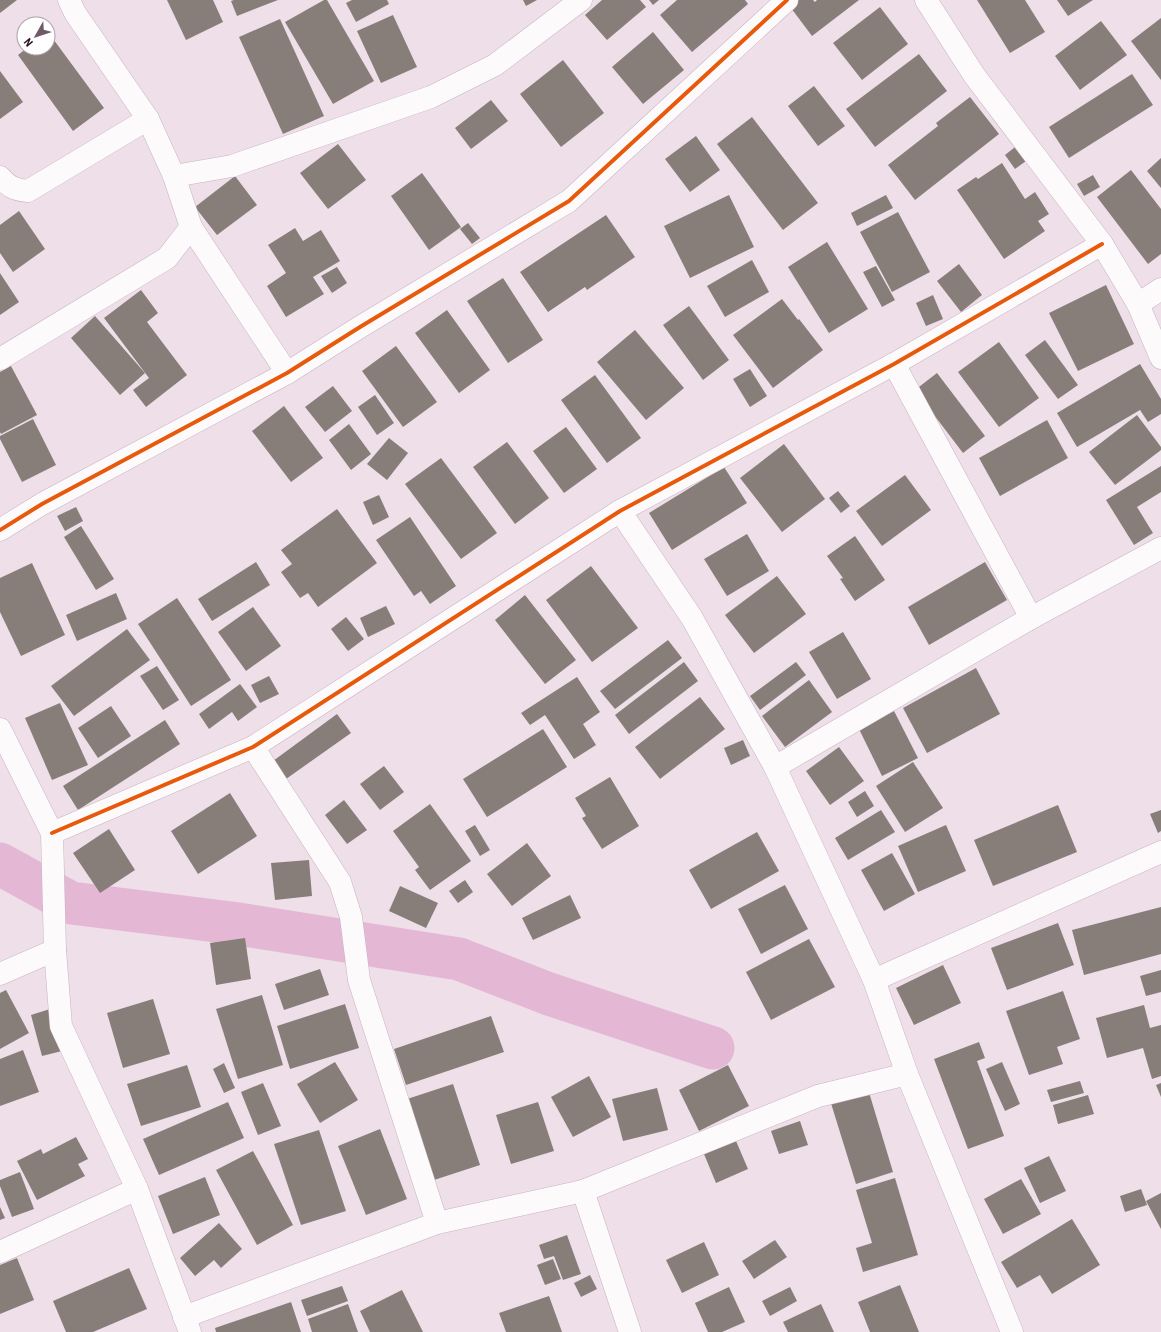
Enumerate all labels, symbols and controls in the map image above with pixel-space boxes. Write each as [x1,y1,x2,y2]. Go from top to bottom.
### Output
north arrow [16,16,56,56]
text: N [21,35,36,49]

